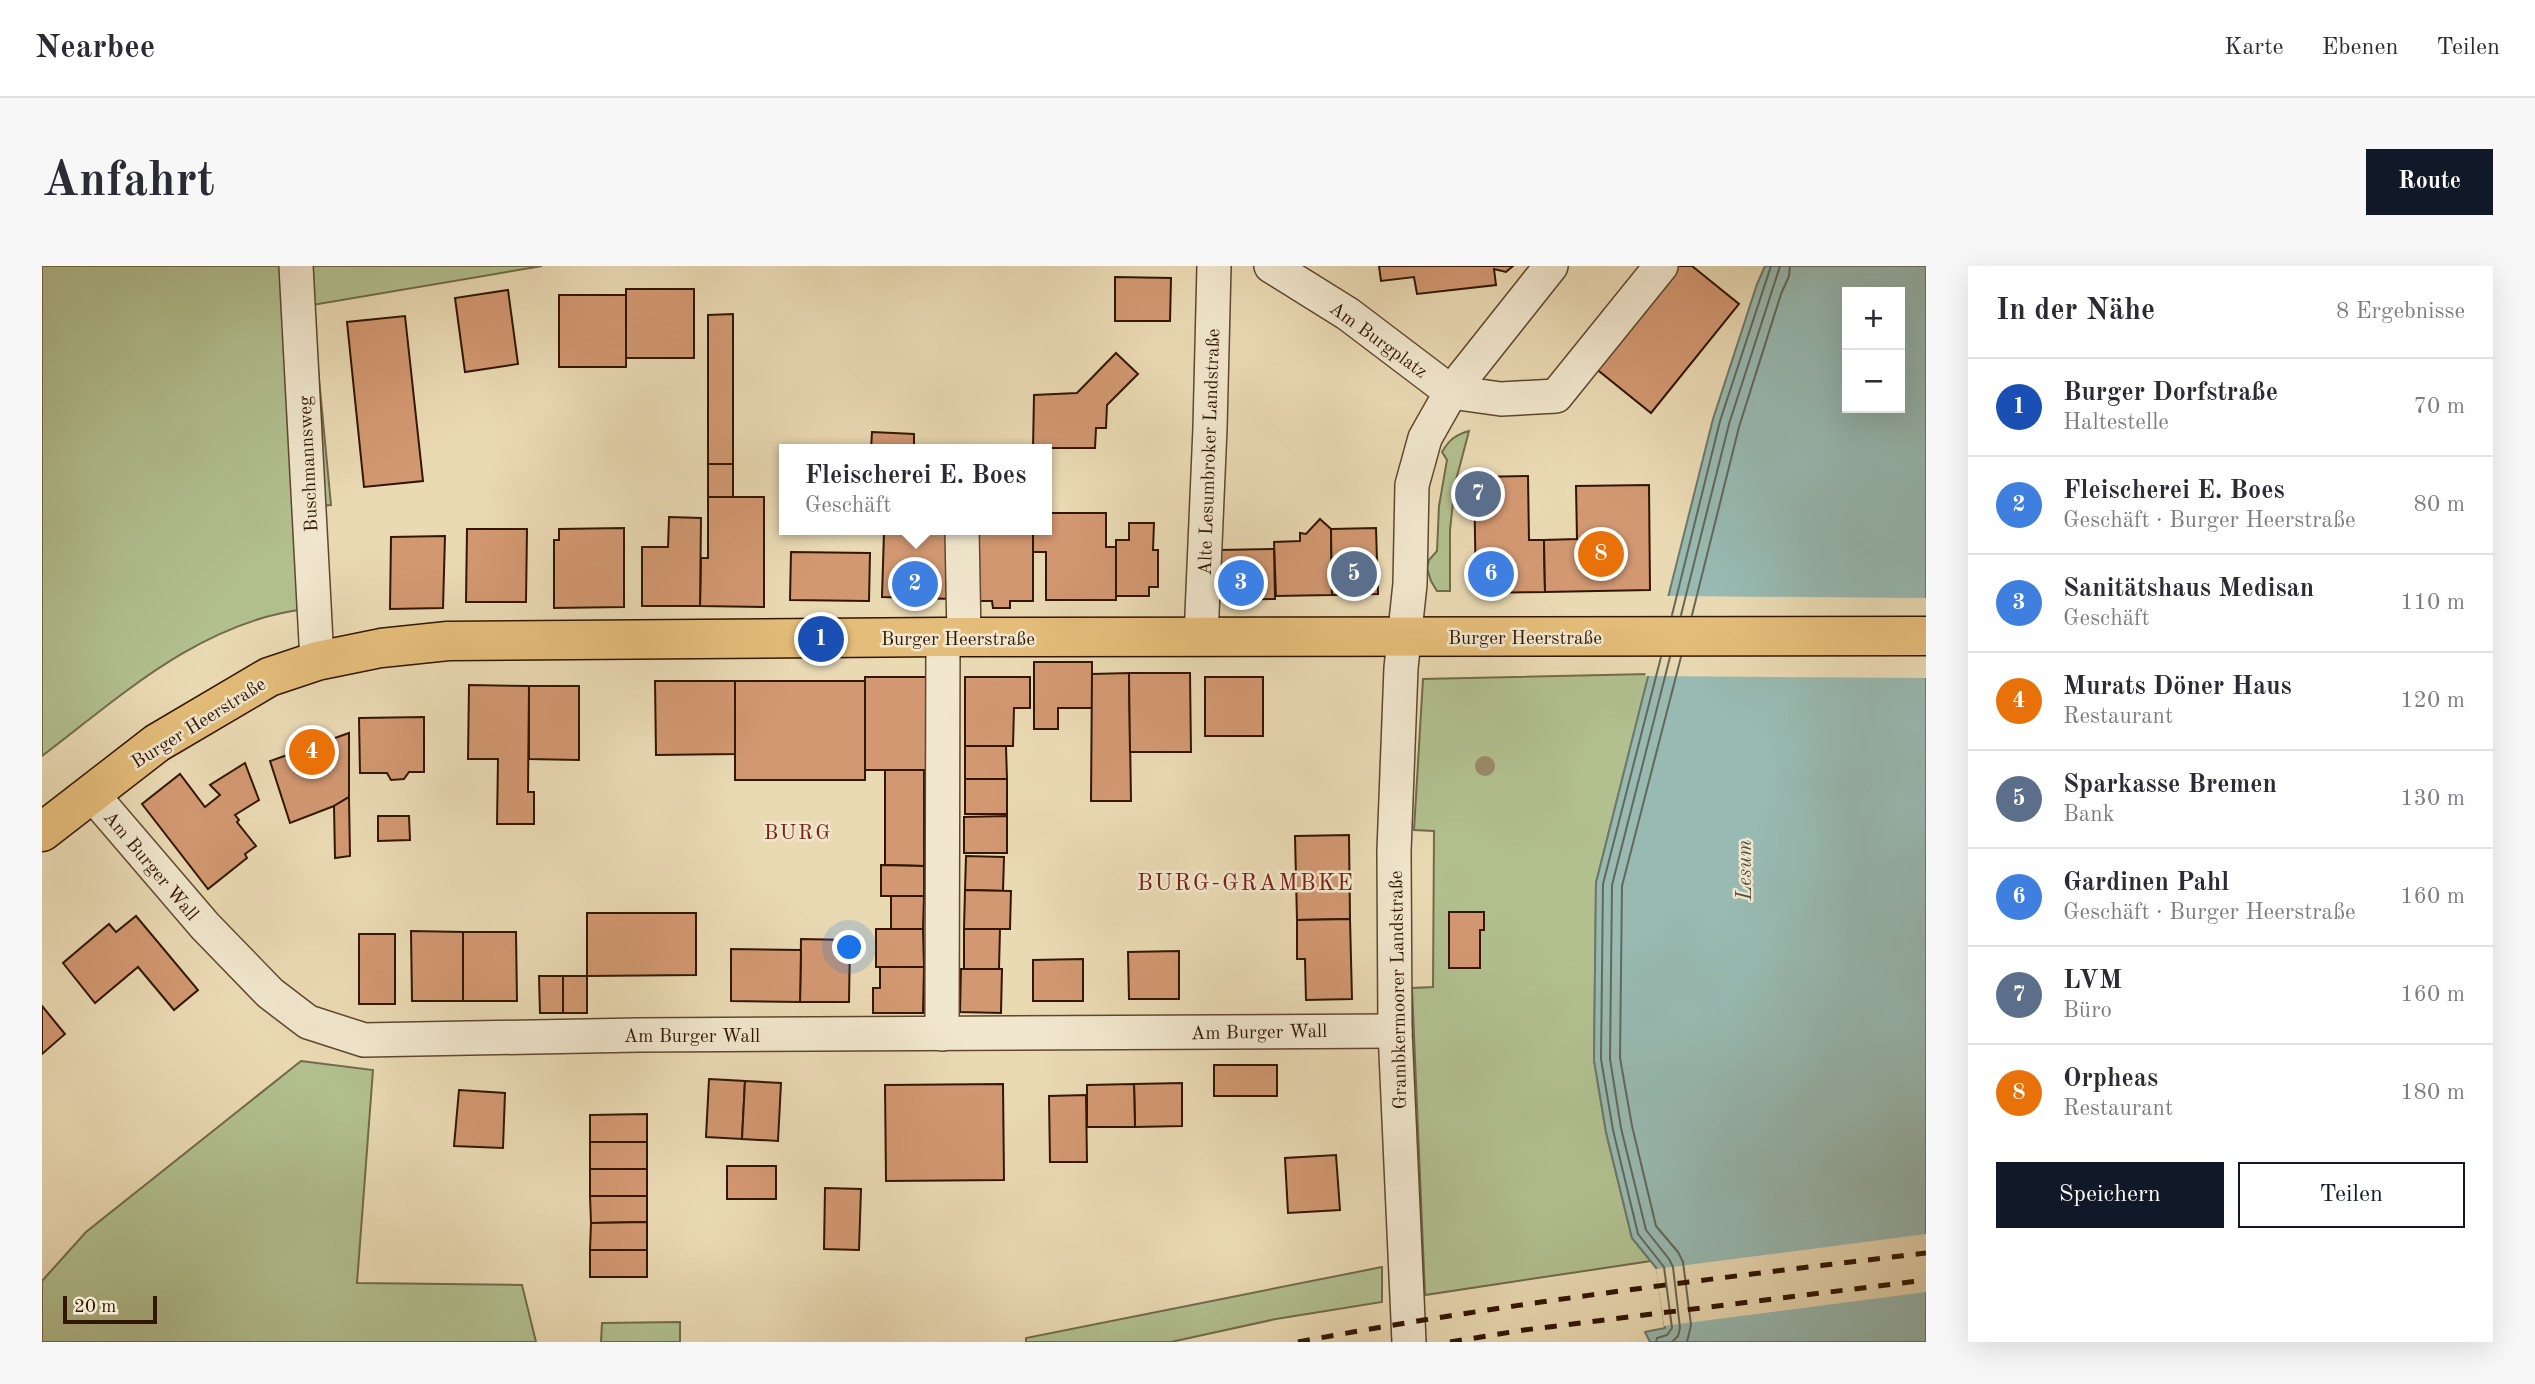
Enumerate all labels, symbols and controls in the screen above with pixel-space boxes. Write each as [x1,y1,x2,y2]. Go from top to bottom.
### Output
text: Nearbee [35,32,155,65]
text: Karte [2224,36,2284,60]
text: Ebenen [2322,36,2398,60]
text: Teilen [2436,36,2500,60]
button: Route [2366,149,2493,215]
text: Anfahrt [42,158,215,207]
map controls [1842,287,1905,413]
button: + [1842,287,1905,350]
text: In der Nähe [1996,296,2155,326]
street label: Am Burgplatz [1325,299,1430,383]
text: 8 Ergebnisse [2336,300,2465,323]
street label: Alte Lesumbroker Landstraße [1197,328,1224,576]
button: − [1842,350,1905,413]
text: Burger Dorfstraße [2063,380,2278,406]
street label: Buschmannsweg [296,395,323,532]
text: 1 [2012,395,2026,418]
text: 70 m [2414,395,2465,418]
text: Haltestelle [2063,411,2169,434]
popup [779,444,1052,535]
text: Fleischerei E. Boes [805,463,1026,489]
pin: 7 [1455,468,1501,520]
text: Fleischerei E. Boes [2063,478,2285,504]
text: 2 [2012,493,2026,516]
text: 80 m [2414,493,2465,516]
text: Geschäft [805,494,891,517]
text: Geschäft · Burger Heerstraße [2063,509,2356,532]
pin: 8 [1578,528,1624,580]
pin: 5 [1331,548,1377,600]
pin: 6 [1468,548,1514,600]
pin: 3 [1218,557,1264,609]
pin: 2 [892,558,938,610]
text: Sanitätshaus Medisan [2063,576,2314,602]
text: 3 [2012,591,2026,614]
text: 110 m [2400,591,2465,614]
text: Geschäft [2063,607,2150,630]
pin: 1 [798,613,844,665]
street label: Burger Heerstraße [1448,630,1602,649]
street label: Burger Heerstraße [881,631,1035,650]
text: Murats Döner Haus [2063,674,2292,700]
street label: Burger Heerstraße [129,675,270,773]
text: 4 [2012,689,2026,712]
text: 120 m [2400,689,2465,712]
text: Restaurant [2063,705,2173,728]
pin: 4 [289,726,335,778]
text: Sparkasse Bremen [2063,772,2277,798]
text: 5 [2012,787,2026,810]
text: 130 m [2400,787,2465,810]
text: Bank [2063,803,2115,826]
street label: Am Burger Wall [99,808,201,925]
district label: BURG [764,823,832,844]
water label: Lesum [1735,840,1756,901]
street label: Grambkermoorer Landstraße [1388,870,1411,1109]
text: Gardinen Pahl [2063,870,2229,896]
district label: BURG-GRAMBKE [1137,872,1355,895]
text: 6 [2012,885,2026,908]
text: 160 m [2400,885,2465,908]
text: Geschäft · Burger Heerstraße [2063,901,2356,924]
your location [832,930,866,964]
text: LVM [2063,968,2122,994]
text: 7 [2012,983,2026,1006]
text: 160 m [2400,983,2465,1006]
text: Büro [2063,999,2112,1022]
street label: Am Burger Wall [1191,1023,1327,1044]
street label: Am Burger Wall [624,1028,760,1047]
text: Orpheas [2063,1066,2158,1092]
text: 8 [2012,1081,2026,1104]
text: 180 m [2400,1081,2465,1104]
text: Restaurant [2063,1097,2173,1120]
button: Speichern [1996,1162,2224,1228]
button: Teilen [2238,1162,2465,1228]
scale bar [63,1293,158,1325]
text: 20 m [74,1298,116,1317]

